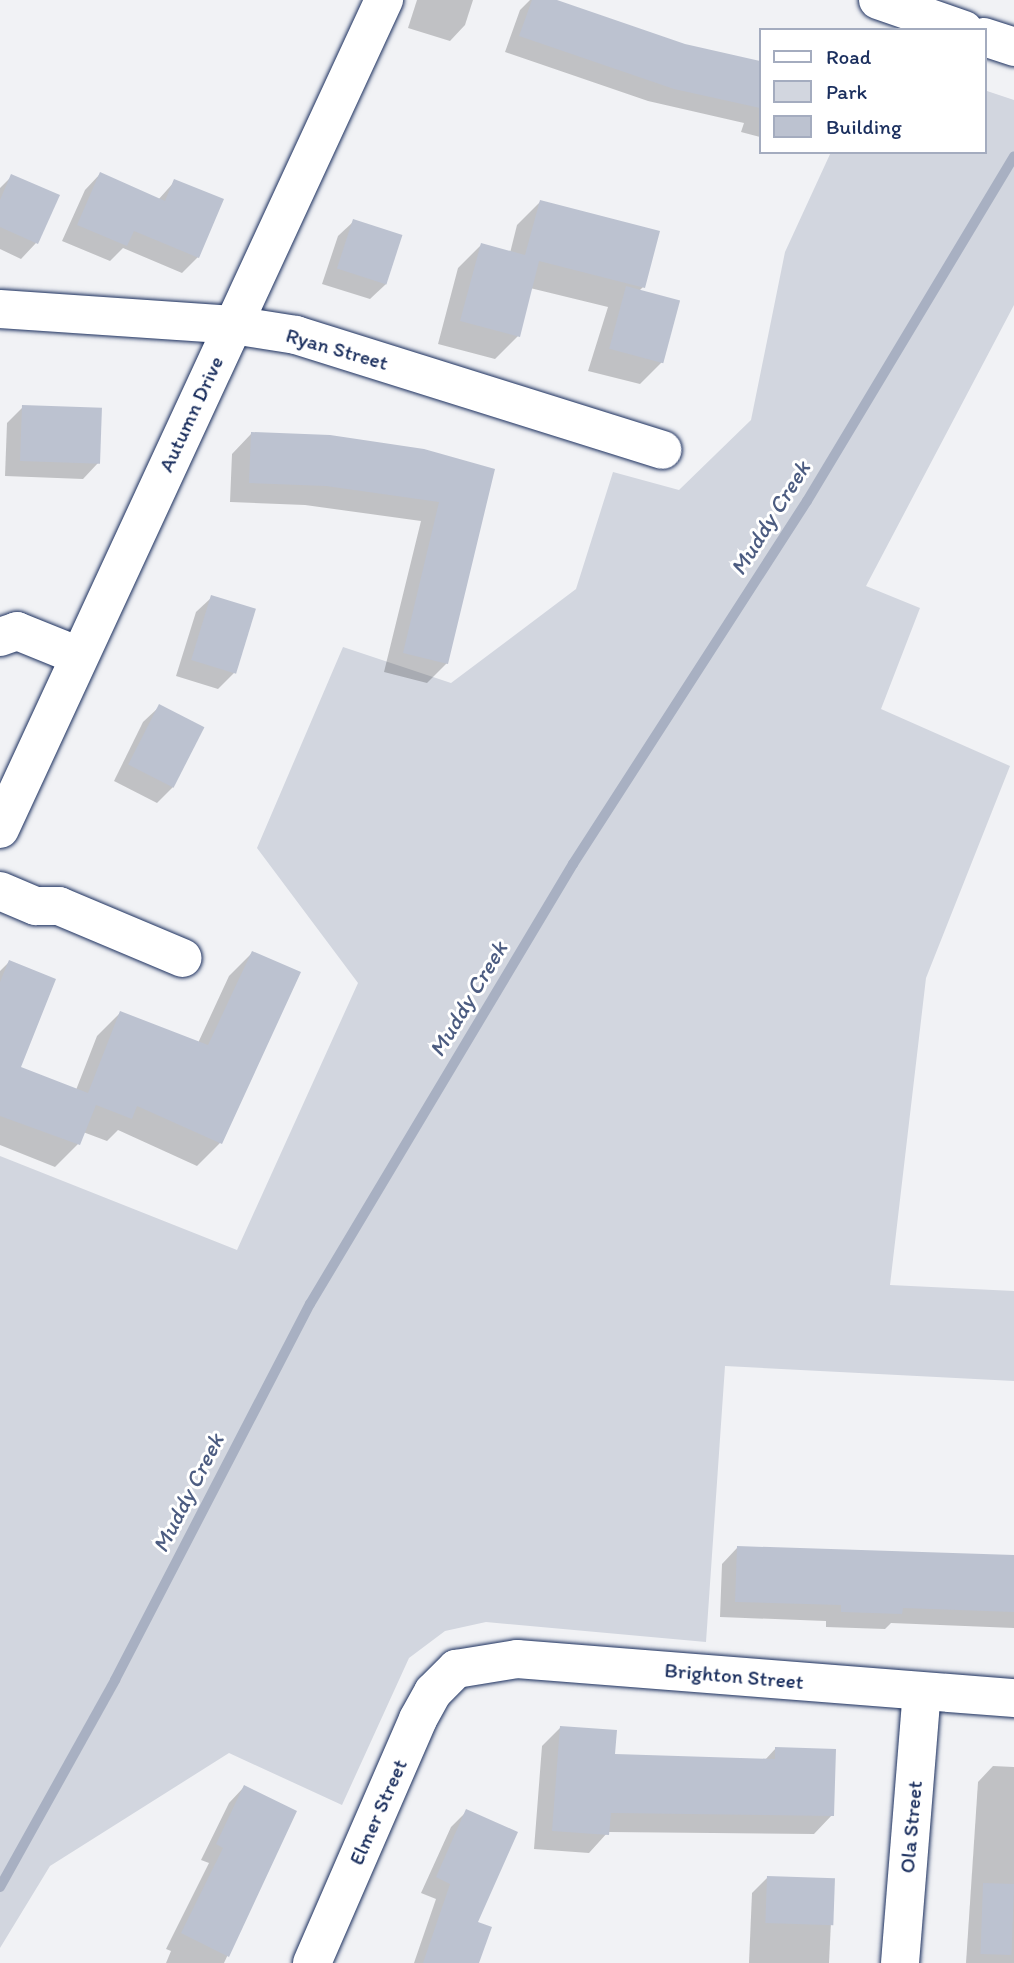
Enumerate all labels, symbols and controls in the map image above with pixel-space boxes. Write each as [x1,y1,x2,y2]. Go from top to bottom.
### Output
legend [758,28,986,154]
text: Road [826,44,871,69]
text: Park [826,79,867,104]
text: Building [826,114,902,139]
street label: Ryan Street [283,322,391,376]
street label: Autumn Drive [153,352,229,476]
water label: Muddy Creek [724,456,816,580]
water label: Muddy Creek [423,937,513,1061]
water label: Muddy Creek [146,1429,230,1557]
street label: Brighton Street [664,1657,804,1695]
street label: Elmer Street [344,1755,412,1869]
street label: Ola Street [894,1780,928,1874]

